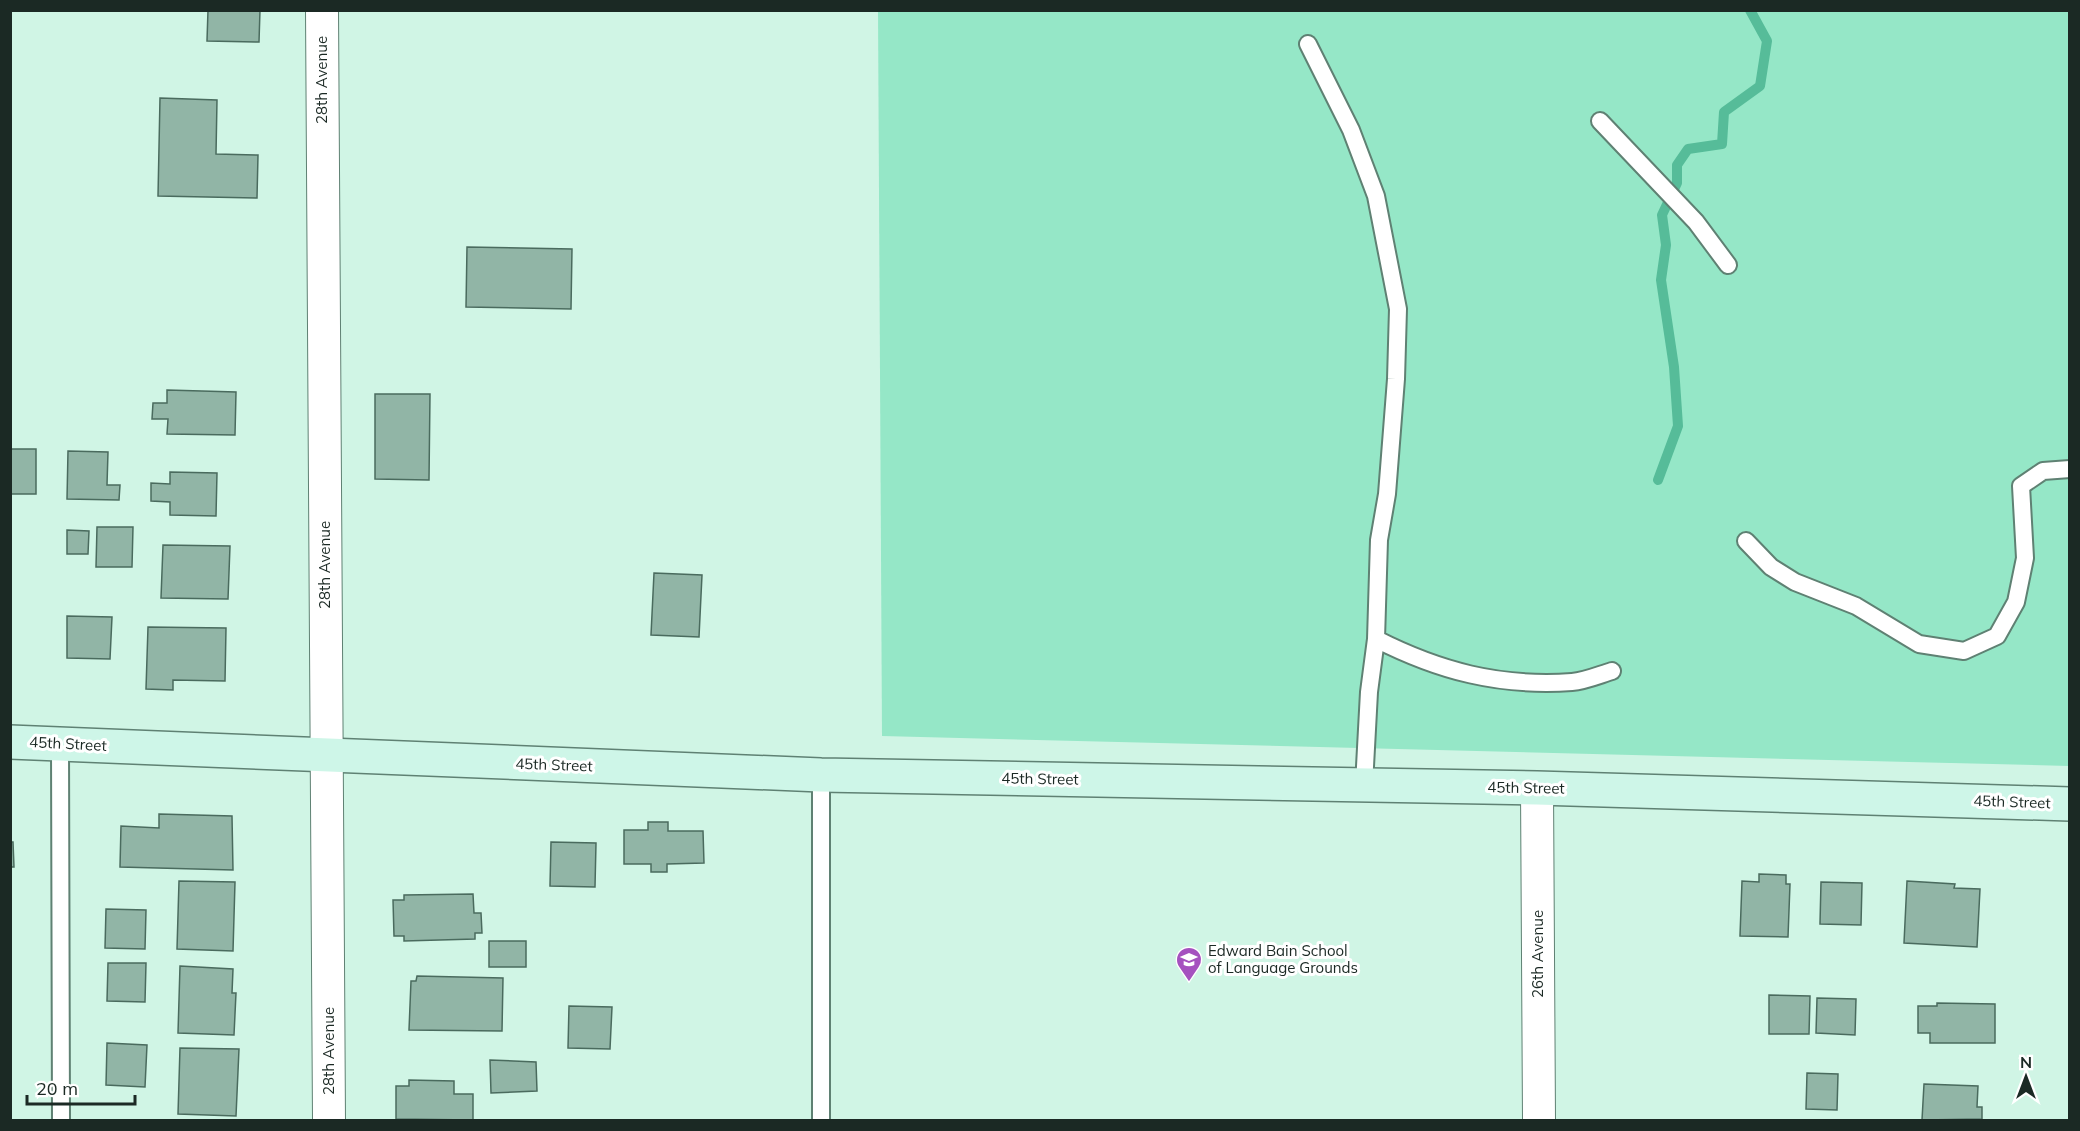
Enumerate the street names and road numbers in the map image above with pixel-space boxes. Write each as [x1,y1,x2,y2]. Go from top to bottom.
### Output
street label: 28th Avenue [312,36,331,124]
street label: 28th Avenue [315,521,334,609]
street label: 45th Street [29,732,107,755]
street label: 45th Street [515,754,593,775]
street label: 45th Street [1001,768,1079,789]
street label: 45th Street [1487,777,1565,798]
street label: 45th Street [1973,791,2051,812]
street label: 26th Avenue [1528,910,1547,998]
street label: 28th Avenue [319,1007,338,1095]

